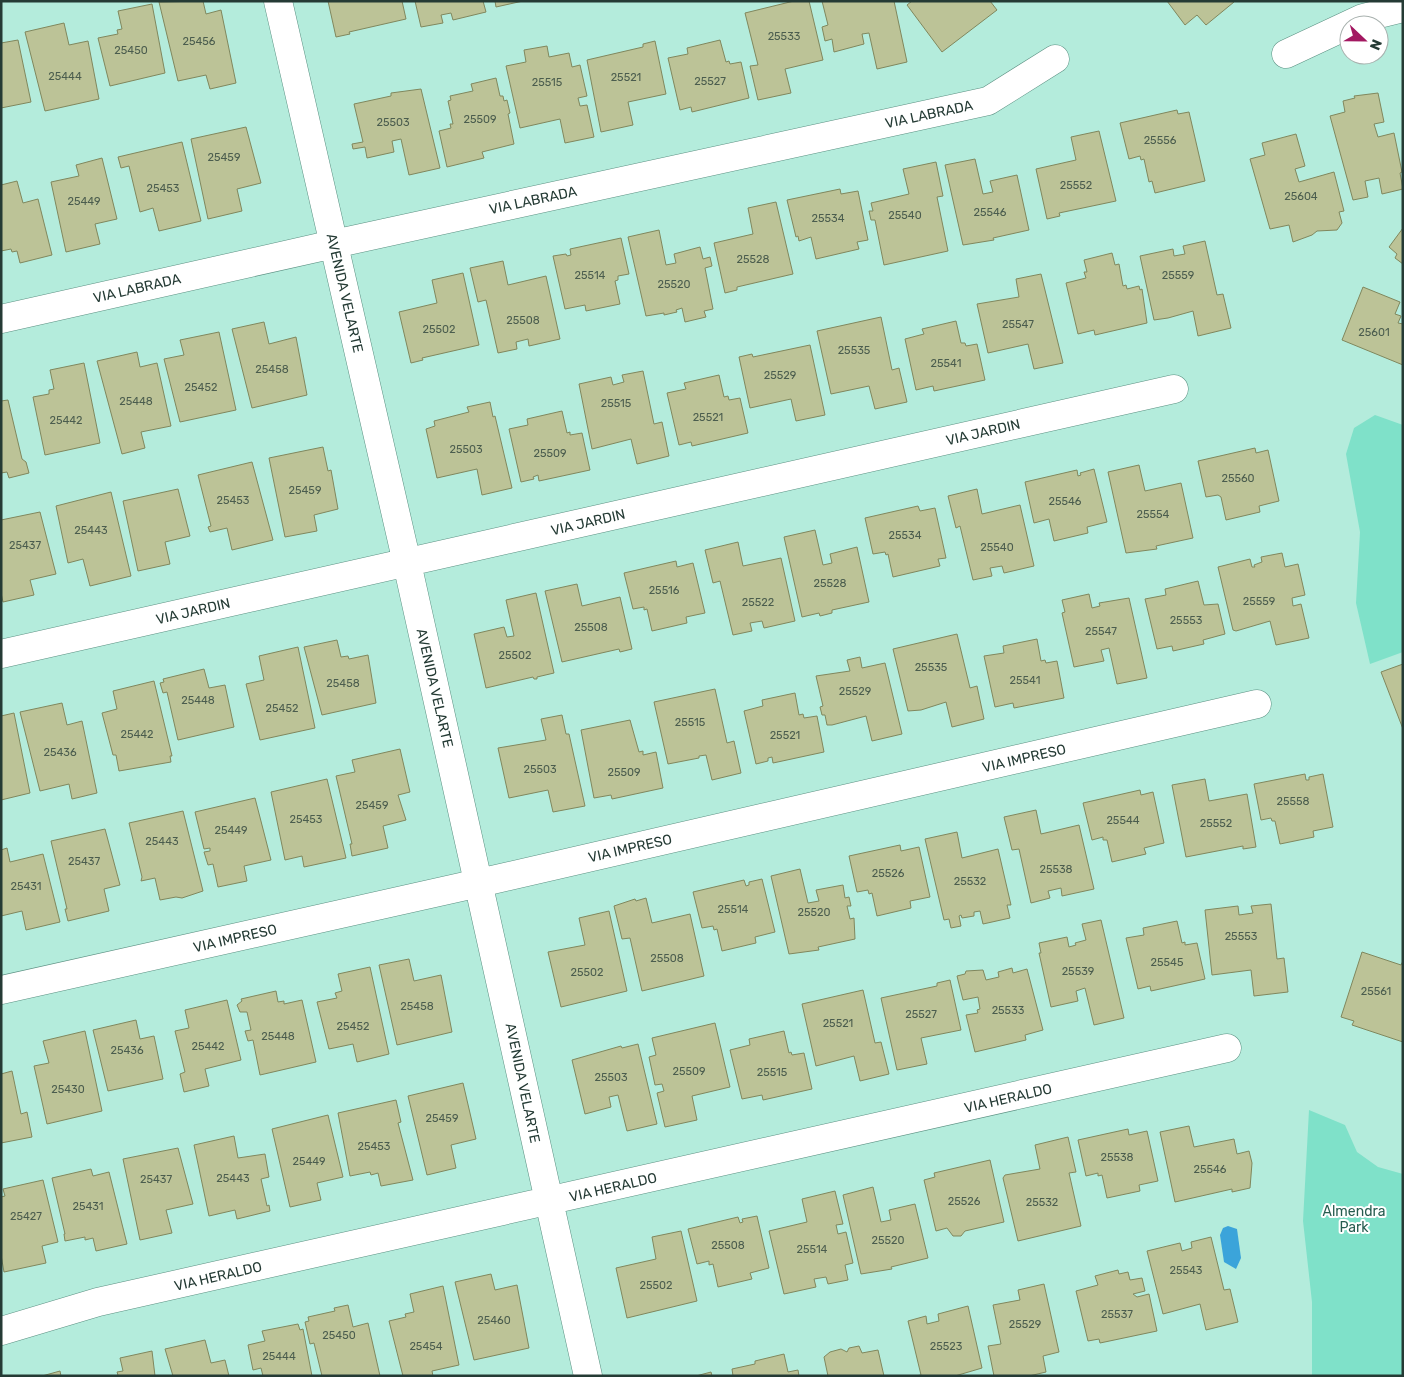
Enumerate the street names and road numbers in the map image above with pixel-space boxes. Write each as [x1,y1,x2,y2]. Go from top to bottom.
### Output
street label: VIA LABRADA [884,97,975,132]
street label: VIA LABRADA [488,183,579,218]
street label: AVENIDA VELARTE [323,232,367,354]
street label: VIA LABRADA [92,270,183,307]
street label: VIA JARDIN [944,416,1022,449]
street label: VIA JARDIN [549,506,627,539]
street label: VIA JARDIN [154,595,232,628]
street label: AVENIDA VELARTE [413,627,457,749]
street label: VIA IMPRESO [981,741,1068,776]
street label: VIA IMPRESO [587,831,674,866]
street label: VIA IMPRESO [192,921,279,956]
street label: AVENIDA VELARTE [502,1022,544,1145]
street label: VIA HERALDO [963,1080,1054,1117]
street label: VIA HERALDO [568,1169,659,1206]
street label: VIA HERALDO [173,1258,264,1295]

